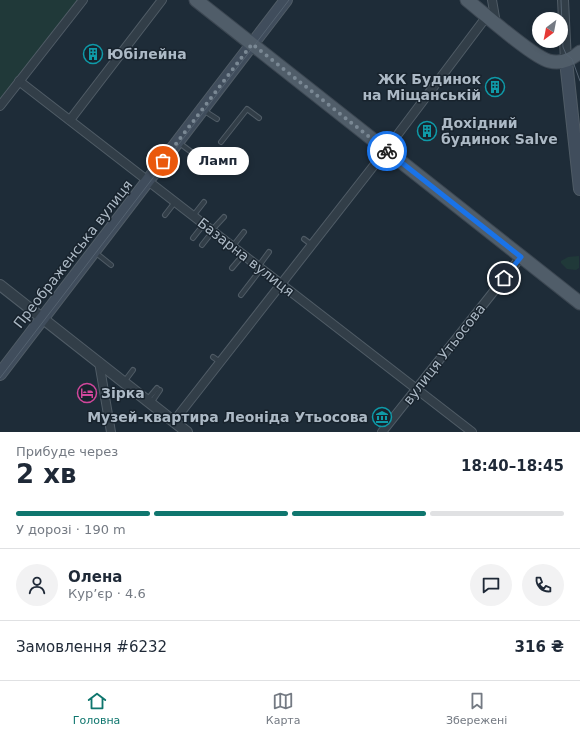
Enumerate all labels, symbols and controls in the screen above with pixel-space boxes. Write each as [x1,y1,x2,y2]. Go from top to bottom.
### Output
north arrow [532,12,568,48]
map controls [532,12,568,48]
building icon: Юбілейна [82,43,104,65]
place label: Юбілейна [107,46,187,62]
place label: ЖК Будинок на Міщанській [362,71,481,103]
building icon: ЖК Будинок на Міщанській [484,76,506,98]
place label: Дохідний будинок Salve [441,115,558,147]
building icon: Дохідний будинок Salve [416,120,438,142]
courier [367,131,407,171]
icon: bike [376,140,398,162]
pin [146,144,180,178]
callout: Ламп [187,147,249,175]
icon: bag [152,150,174,172]
text: Ламп [198,153,238,168]
street label: Преображенська вулиця [10,177,136,331]
street label: Базарна вулиця [195,214,297,300]
pin [487,261,521,295]
icon: home [493,267,515,289]
street label: вулиця Утьосова [400,300,488,408]
hotel icon: Зірка [76,382,98,404]
place label: Зірка [101,385,145,401]
museum icon: Музей-квартира Леоніда Утьосова [371,406,393,428]
place label: Музей-квартира Леоніда Утьосова [87,409,368,425]
text: Прибуде через [16,444,118,459]
text: 18:40–18:45 [461,457,564,475]
text: 2 хв [16,459,76,489]
text: У дорозі · 190 m [16,522,126,537]
button: person [16,564,58,606]
button: chat [470,564,512,606]
button: phone [522,564,564,606]
text: Олена [68,568,122,586]
text: Кур’єр · 4.6 [68,586,146,601]
text: Замовлення #6232 [16,638,167,656]
text: 316 ₴ [515,638,564,656]
tab: Головна [73,690,120,727]
tab: Карта [266,690,301,727]
tab: Збережені [446,690,507,727]

